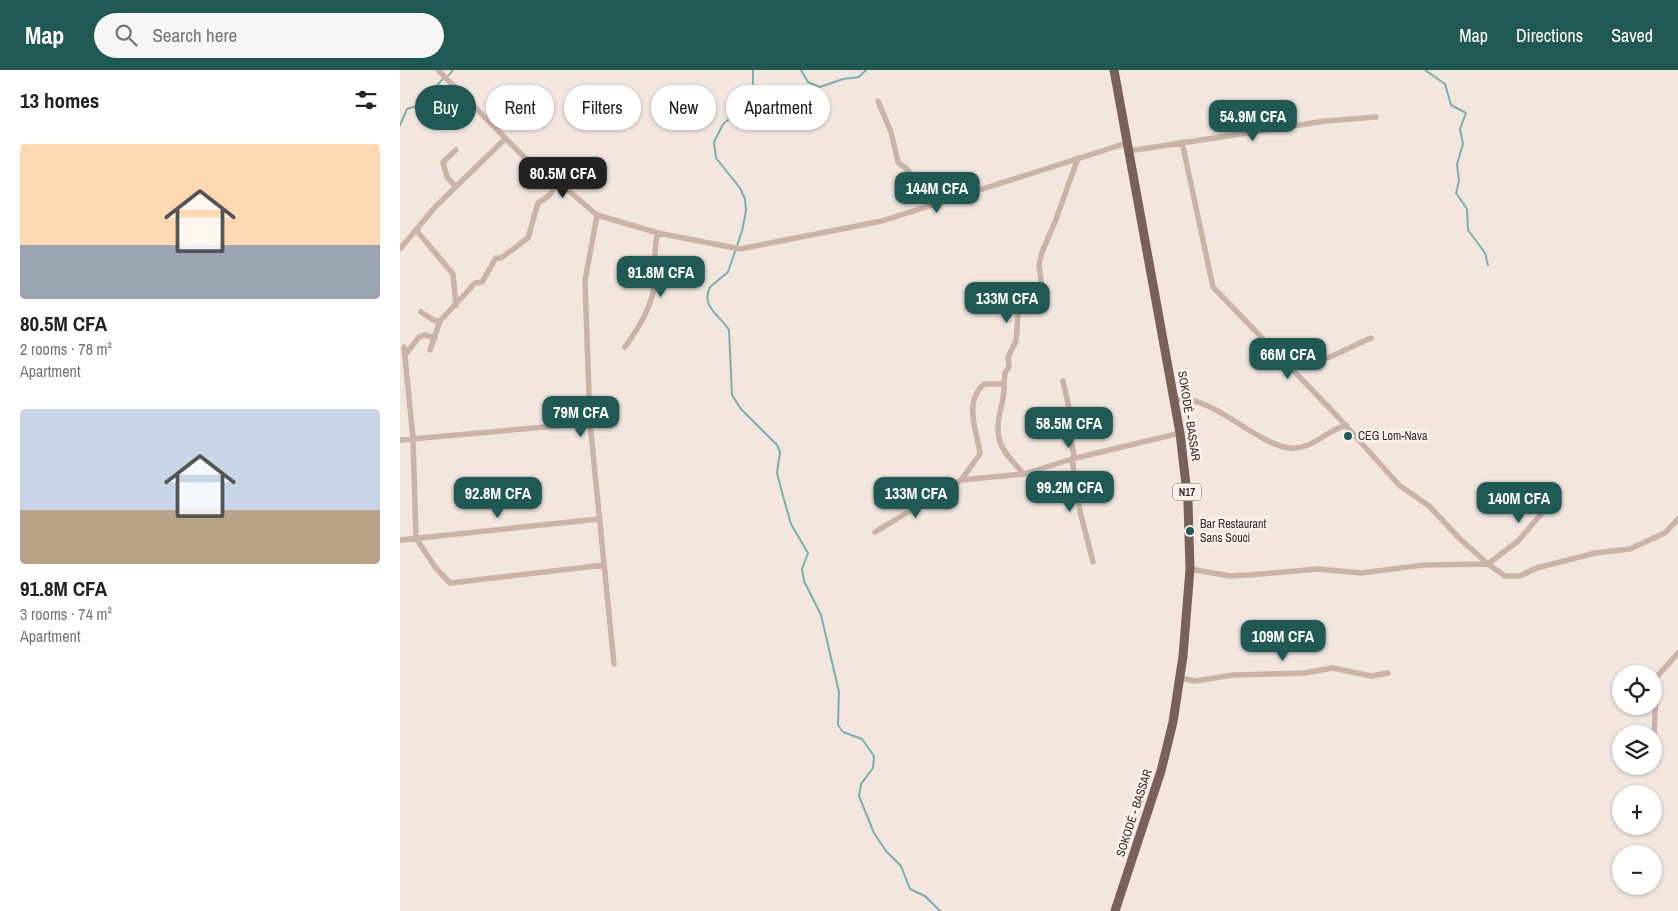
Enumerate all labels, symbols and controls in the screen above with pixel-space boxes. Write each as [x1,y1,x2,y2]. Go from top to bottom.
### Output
search box [94,13,444,58]
text: Map [25,19,64,51]
icon: search [112,21,140,49]
text: Search here [152,22,237,48]
text: Map [1459,23,1488,48]
text: Directions [1516,23,1583,48]
text: Saved [1611,23,1653,48]
chip: Buy [415,85,476,130]
chip: Rent [486,85,554,130]
chip: Filters [564,85,641,130]
chip: New [651,85,716,130]
chip: Apartment [726,85,830,130]
text: 13 homes [20,86,99,115]
icon: filters [352,86,380,114]
pin: 54.9M CFA [1196,100,1310,142]
text: 54.9M CFA [1220,105,1286,127]
pin: 80.5M CFA [506,156,620,199]
text: 80.5M CFA [530,162,596,184]
pin: 144M CFA [885,172,989,214]
icon: home [155,176,245,266]
text: 144M CFA [906,177,968,199]
pin: 91.8M CFA [604,256,718,298]
text: 91.8M CFA [628,261,694,283]
pin: 133M CFA [955,282,1059,324]
text: 133M CFA [976,287,1038,309]
text: 80.5M CFA [20,309,107,338]
text: 2 rooms · 78 m² [20,338,112,360]
pin: 66M CFA [1242,338,1334,380]
text: 66M CFA [1260,343,1316,365]
text: Apartment [20,360,81,382]
street label: SOKODÉ - BASSAR [1174,370,1204,462]
pin: 79M CFA [535,396,627,438]
text: 79M CFA [553,401,609,423]
pin: 58.5M CFA [1012,406,1126,449]
text: 58.5M CFA [1036,412,1102,434]
place label: CEG Lom-Nava [1358,428,1428,444]
marker: CEG Lom-Nava [1342,430,1354,442]
icon: home [155,441,245,531]
pin: 99.2M CFA [1013,470,1127,513]
pin: 92.8M CFA [441,476,555,519]
pin: 133M CFA [864,476,968,519]
text: 99.2M CFA [1037,476,1103,498]
text: 92.8M CFA [465,482,531,504]
text: 133M CFA [885,482,947,504]
pin: 140M CFA [1467,482,1571,524]
road number: N17 [1173,484,1201,501]
text: 140M CFA [1488,487,1550,509]
place label: Bar Restaurant Sans Souci [1200,516,1266,546]
marker: Bar Restaurant Sans Souci [1184,525,1196,537]
text: 91.8M CFA [20,574,107,603]
text: 3 rooms · 74 m² [20,603,112,625]
pin: 109M CFA [1231,620,1335,662]
text: Apartment [20,625,81,647]
text: 109M CFA [1252,625,1314,647]
map controls [1612,665,1662,895]
button: locate [1612,665,1662,715]
button: layers [1612,725,1662,775]
street label: SOKODÉ - BASSAR [1112,767,1156,859]
button: + [1612,785,1662,835]
button: − [1612,845,1662,895]

